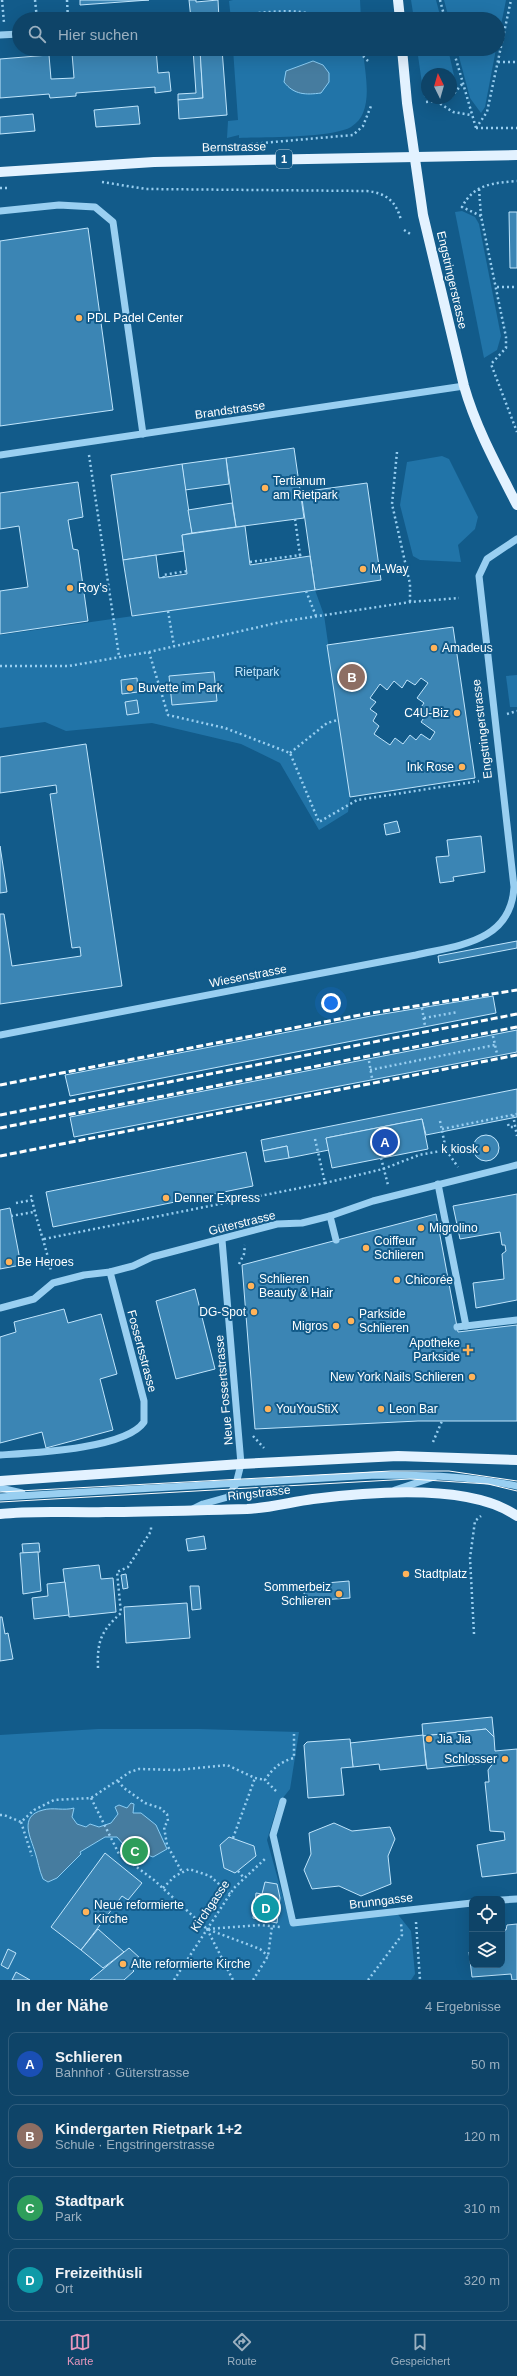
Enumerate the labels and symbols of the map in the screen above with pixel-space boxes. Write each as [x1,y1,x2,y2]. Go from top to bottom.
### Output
north arrow [421,68,457,104]
street label: Bernstrasse [202,139,266,155]
road number: 1 [276,150,292,168]
street label: Engstringerstrasse [434,230,470,331]
place label: PDL Padel Center [87,311,183,325]
marker: PDL Padel Center [74,313,84,323]
street label: Brandstrasse [194,398,266,422]
place label: Tertianum am Rietpark [273,474,339,502]
marker: Tertianum am Rietpark [260,483,270,493]
place label: M-Way [371,562,409,576]
marker: M-Way [358,564,368,574]
place label: Roy’s [78,581,108,595]
marker: Roy’s [65,583,75,593]
place label: Amadeus [442,641,493,655]
marker: Amadeus [429,643,439,653]
pin: B [339,662,365,692]
park label: Rietpark [235,665,280,679]
street label: Engstringerstrasse [469,678,495,780]
place label: Buvette im Park [138,681,224,695]
marker: Buvette im Park [125,683,135,693]
place label: C4U-Biz [404,706,449,720]
marker: C4U-Biz [452,708,462,718]
place label: Ink Rose [407,760,454,774]
marker: Ink Rose [457,762,467,772]
street label: Wiesenstrasse [208,962,288,990]
your location [321,993,341,1013]
pin: A [372,1127,398,1157]
place label: k kiosk [441,1142,479,1156]
marker: k kiosk [481,1144,491,1154]
place label: Denner Express [174,1191,260,1205]
marker: Denner Express [161,1193,171,1203]
street label: Güterstrasse [207,1208,277,1238]
place label: Migrolino [429,1221,478,1235]
marker: Migrolino [416,1223,426,1233]
place label: Coiffeur Schlieren [374,1234,424,1262]
marker: Coiffeur Schlieren [361,1243,371,1253]
place label: Be Heroes [17,1255,74,1269]
marker: Be Heroes [4,1257,14,1267]
place label: Schlieren Beauty & Hair [259,1272,333,1300]
place label: Chicorée [405,1273,453,1287]
marker: Chicorée [392,1275,402,1285]
marker: Schlieren Beauty & Hair [246,1281,256,1291]
place label: DG-Spot [199,1305,247,1319]
marker: DG-Spot [249,1307,259,1317]
place label: Parkside Schlieren [359,1307,409,1335]
street label: Fossertsstrasse [124,1308,160,1394]
marker: Parkside Schlieren [346,1316,356,1326]
place label: Migros [292,1319,328,1333]
marker: Migros [331,1321,341,1331]
street label: Neue Fossertstrasse [212,1334,236,1446]
place label: Apotheke Parkside [409,1336,460,1364]
marker: Apotheke Parkside [463,1345,473,1355]
place label: New York Nails Schlieren [330,1370,464,1384]
marker: New York Nails Schlieren [467,1372,477,1382]
place label: YouYouStiX [276,1402,339,1416]
place label: Leon Bar [389,1402,438,1416]
marker: YouYouStiX [263,1404,273,1414]
marker: Leon Bar [376,1404,386,1414]
street label: Ringstrasse [227,1483,292,1503]
place label: Stadtplatz [414,1567,467,1581]
marker: Stadtplatz [401,1569,411,1579]
place label: Sommerbeiz Schlieren [264,1580,331,1608]
marker: Sommerbeiz Schlieren [334,1589,344,1599]
place label: Jia Jia [437,1732,471,1746]
marker: Jia Jia [424,1734,434,1744]
place label: Schlosser [444,1752,497,1766]
marker: Schlosser [500,1754,510,1764]
pin: C [122,1836,148,1866]
street label: Kirchgasse [188,1877,233,1935]
street label: Brunngasse [348,1890,414,1912]
pin: D [253,1893,279,1923]
place label: Neue reformierte Kirche [94,1898,184,1926]
marker: Neue reformierte Kirche [81,1907,91,1917]
place label: Alte reformierte Kirche [131,1957,251,1971]
marker: Alte reformierte Kirche [118,1959,128,1969]

